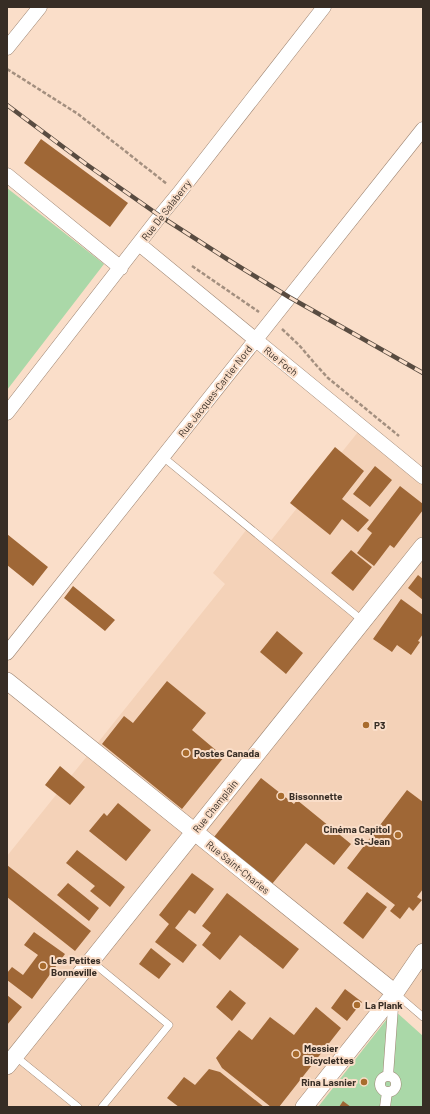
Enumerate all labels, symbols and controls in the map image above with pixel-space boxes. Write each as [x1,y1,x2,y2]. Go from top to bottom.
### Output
street label: Rue De Salaberry [139,177,194,243]
street label: Rue Jacques-Cartier Nord [175,343,255,439]
street label: Rue Foch [262,344,300,378]
place label: P3 [374,719,385,731]
marker: P3 [361,720,371,730]
place label: Postes Canada [194,747,259,759]
marker: Postes Canada [181,748,191,758]
street label: Rue Champlain [190,777,240,835]
place label: Bissonnette [289,790,343,802]
marker: Bissonnette [276,791,286,801]
place label: Cinéma Capitol St-Jean [324,823,390,847]
marker: Cinéma Capitol St-Jean [393,830,403,840]
street label: Rue Saint-Charles [204,838,272,896]
place label: Les Petites Bonneville [51,954,101,978]
marker: Les Petites Bonneville [38,961,48,971]
place label: La Plank [365,999,403,1011]
marker: La Plank [352,1000,362,1010]
place label: Messier Bicyclettes [304,1042,354,1066]
marker: Messier Bicyclettes [291,1049,301,1059]
place label: Rina Lasnier [301,1076,356,1088]
marker: Rina Lasnier [359,1077,369,1087]

